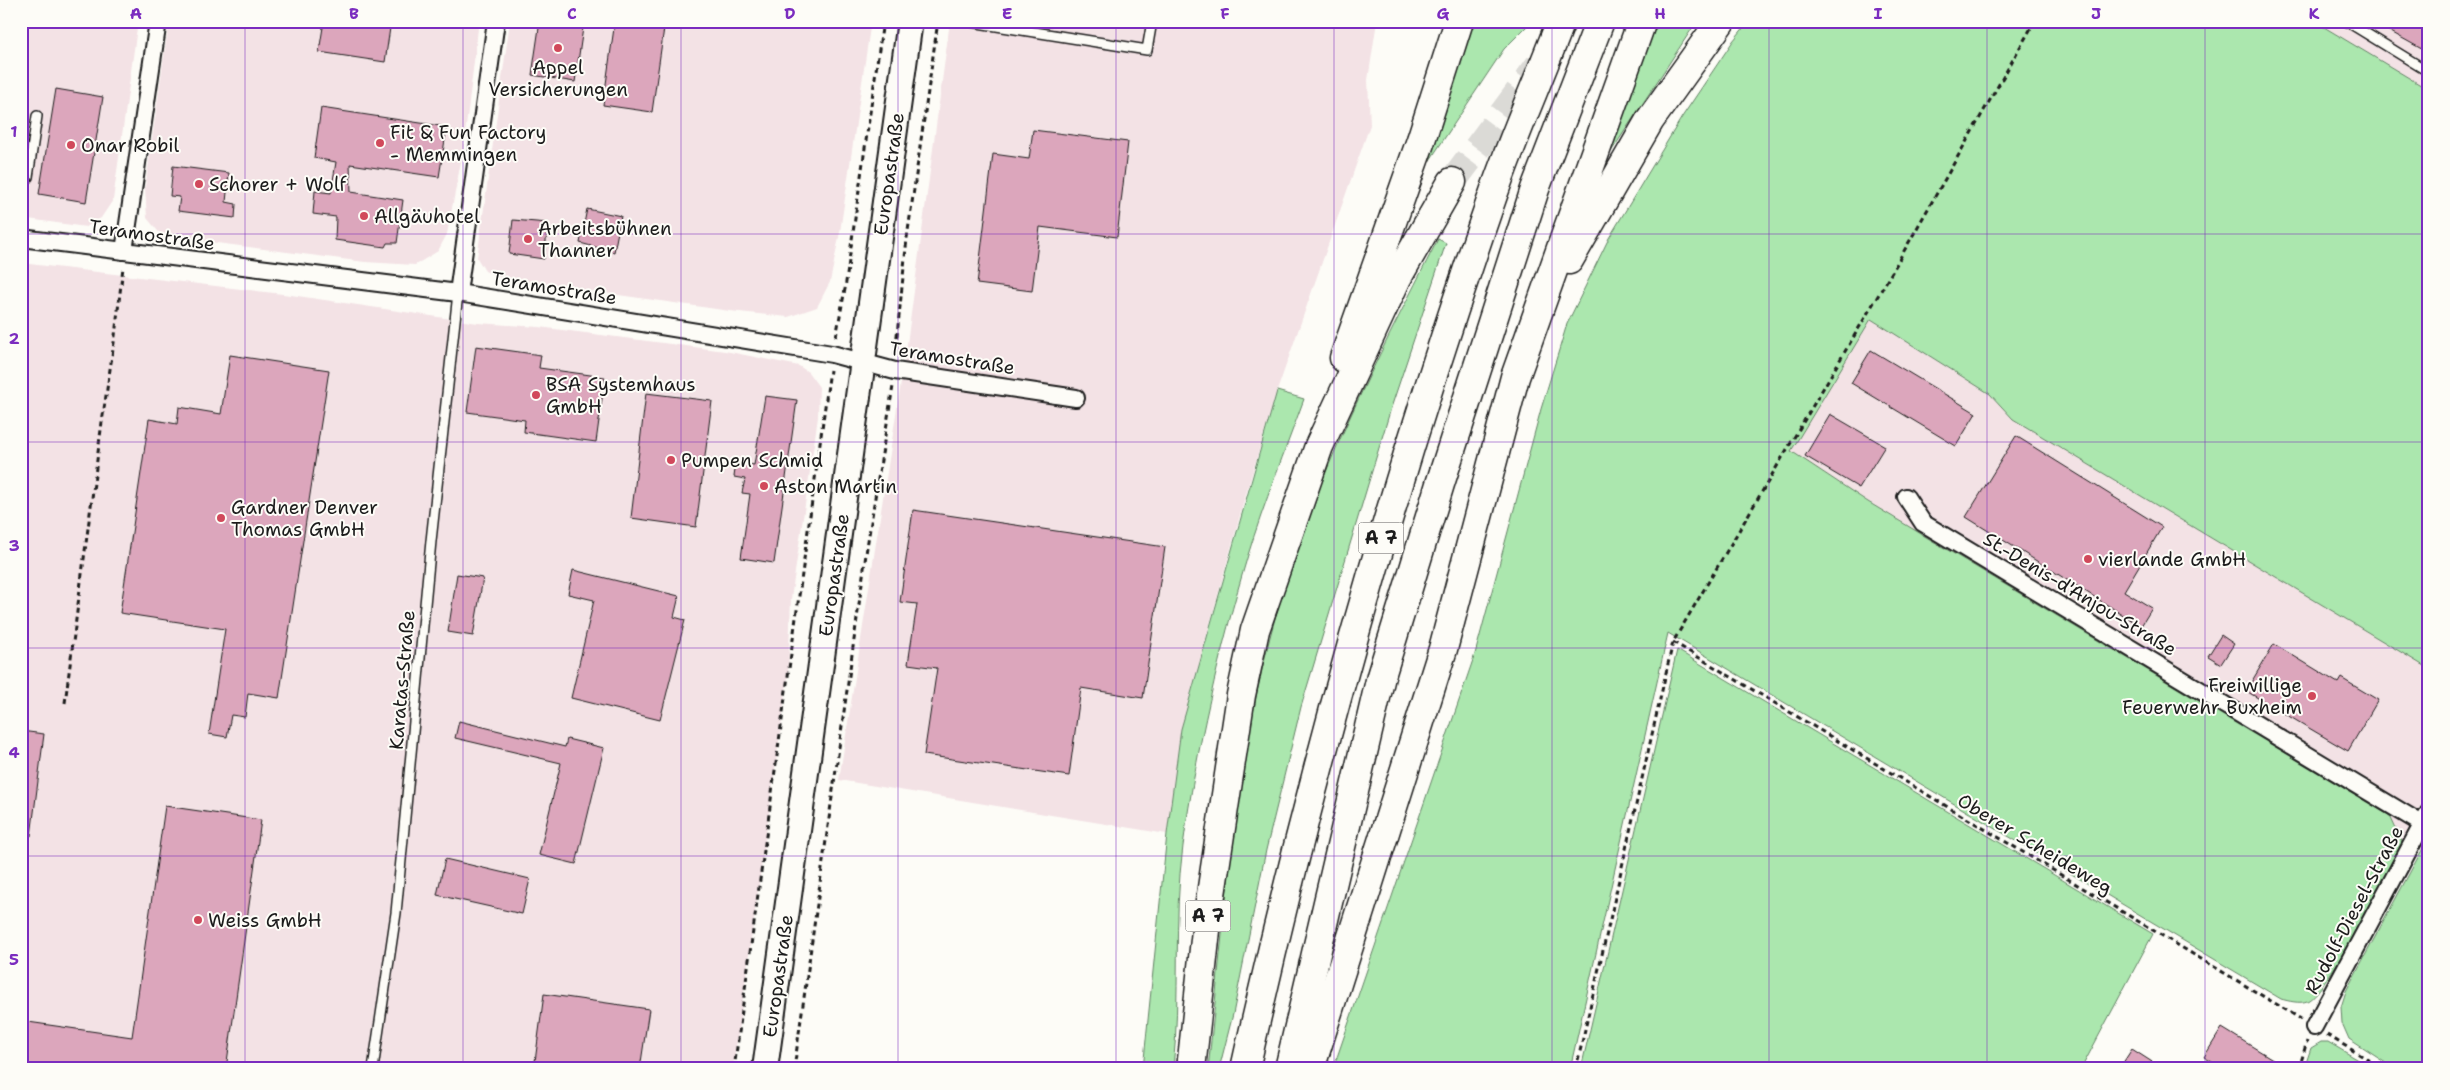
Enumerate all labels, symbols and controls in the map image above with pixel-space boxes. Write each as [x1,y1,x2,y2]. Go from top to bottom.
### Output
text: A [130,3,142,24]
text: B [349,3,359,24]
text: C [567,3,577,24]
text: D [784,3,796,24]
text: E [1002,3,1012,24]
text: F [1220,3,1230,24]
text: G [1437,3,1450,24]
text: H [1654,3,1666,24]
text: I [1874,3,1883,24]
text: J [2091,3,2101,24]
text: K [2309,3,2320,24]
marker: Appel Versicherungen [552,42,564,54]
place label: Appel Versicherungen [488,55,628,102]
street label: Europastraße [868,111,910,237]
place label: Fit & Fun Factory - Memmingen [390,120,547,167]
text: 1 [10,121,18,142]
place label: Onar Robil [81,133,180,158]
marker: Fit & Fun Factory - Memmingen [374,137,386,149]
marker: Onar Robil [65,139,77,151]
place label: Schorer + Wolf [209,172,348,197]
marker: Schorer + Wolf [193,178,205,190]
place label: Allgäuhotel [374,204,480,229]
marker: Allgäuhotel [358,210,370,222]
street label: Teramostraße [88,214,216,256]
place label: Arbeitsbühnen Thanner [538,216,672,263]
marker: Arbeitsbühnen Thanner [522,233,534,245]
street label: Teramostraße [489,266,619,310]
text: 2 [8,328,20,349]
street label: Teramostraße [887,336,1017,380]
place label: BSA Systemhaus GmbH [546,372,696,419]
marker: BSA Systemhaus GmbH [530,389,542,401]
place label: Pumpen Schmid [681,448,823,473]
marker: Pumpen Schmid [665,454,677,466]
place label: Aston Martin [774,474,897,499]
marker: Aston Martin [758,480,770,492]
place label: Gardner Denver Thomas GmbH [231,495,378,542]
marker: Gardner Denver Thomas GmbH [215,512,227,524]
street label: Europastraße [813,512,855,638]
road number: A 7 [1358,522,1404,554]
street label: St.-Denis-d'Anjou-Straße [1979,526,2181,662]
text: 3 [8,535,20,556]
place label: vierlande GmbH [2098,547,2246,572]
marker: vierlande GmbH [2082,553,2094,565]
street label: Karatas-Straße [383,609,421,751]
place label: Freiwillige Feuerwehr Buxheim [2122,673,2302,720]
marker: Freiwillige Feuerwehr Buxheim [2306,690,2318,702]
text: 4 [8,742,20,763]
street label: Oberer Scheideweg [1953,788,2117,900]
street label: Rudolf-Diesel-Straße [2299,821,2409,999]
road number: A 7 [1186,900,1230,931]
place label: Weiss GmbH [208,908,322,933]
street label: Europastraße [757,913,799,1039]
marker: Weiss GmbH [192,914,204,926]
text: 5 [9,949,19,970]

